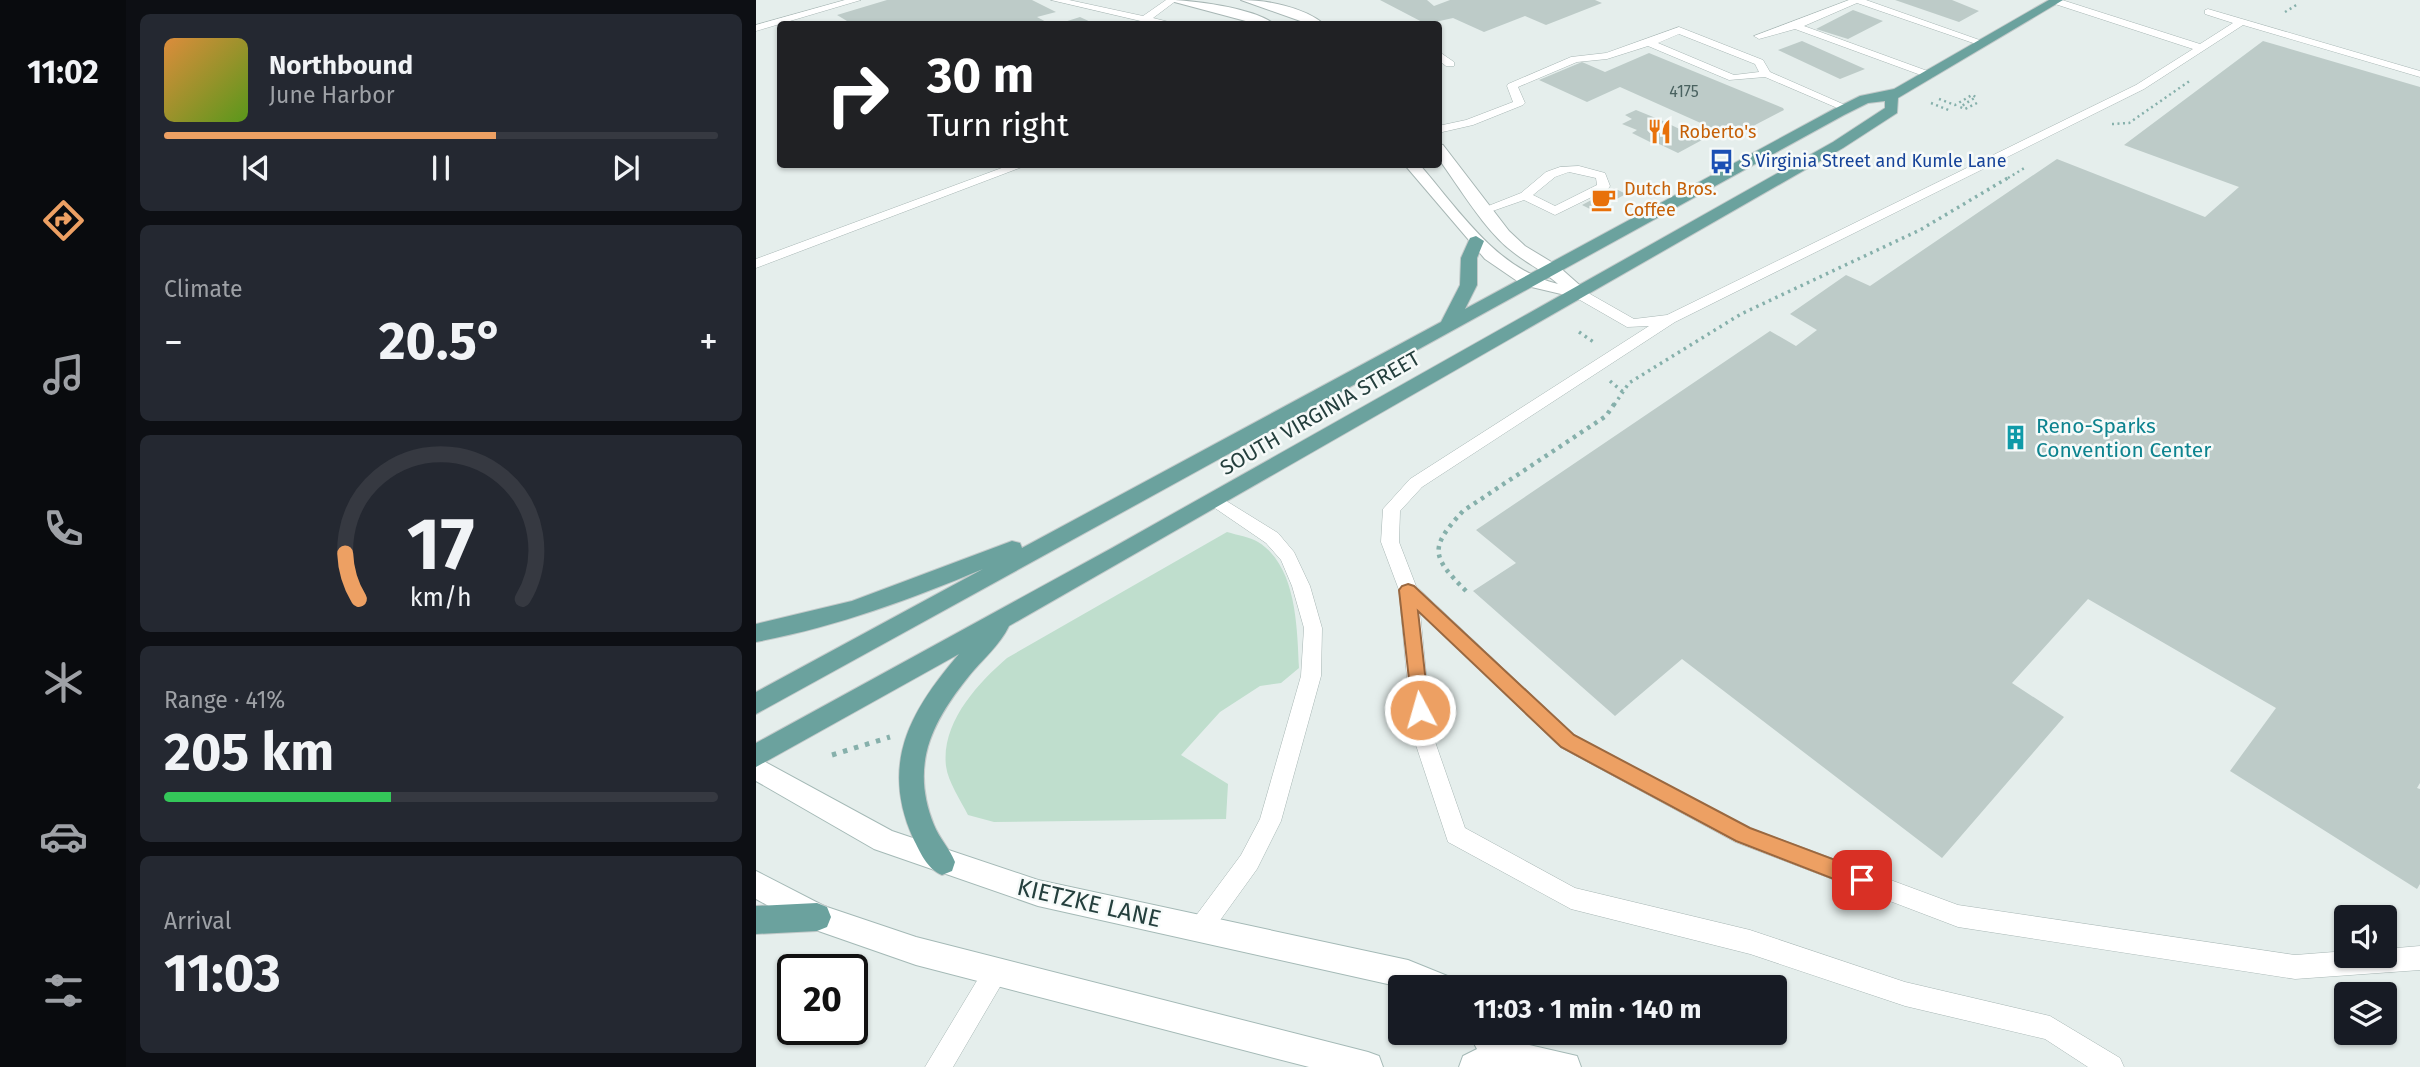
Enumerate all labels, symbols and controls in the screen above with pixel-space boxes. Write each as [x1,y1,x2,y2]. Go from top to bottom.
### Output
text: 30 m [927,46,1034,105]
icon: right [812,49,903,140]
text: Northbound [269,50,413,81]
text: 11:02 [27,53,99,91]
text: June Harbor [269,81,395,109]
house number: 4175 [1669,82,1699,101]
text: Turn right [927,106,1069,144]
restaurant icon: Roberto's [1645,118,1673,146]
place label: Roberto's [1679,121,1756,143]
bus stop icon: S Virginia Street and Kumle Lane [1707,147,1735,175]
icon: previous [237,149,275,187]
icon: pause [422,149,460,187]
icon: next [607,149,645,187]
place label: S Virginia Street and Kumle Lane [1741,150,2006,172]
place label: Dutch Bros. Coffee [1624,178,1717,221]
cafe icon: Dutch Bros. Coffee [1590,185,1618,213]
icon: directions [39,196,88,245]
text: Climate [164,275,243,303]
text: 20.5° [379,310,503,373]
text: − [164,319,183,365]
text: + [699,319,718,365]
street label: SOUTH VIRGINIA STREET [1215,345,1425,481]
icon: music [39,350,88,399]
place label: Reno-Sparks Convention Center [2036,413,2211,463]
building icon: Reno-Sparks Convention Center [2002,424,2030,452]
text: 17 [407,502,475,589]
icon: phone [39,504,88,553]
text: km/h [410,583,472,613]
icon: climate [39,658,88,707]
position arrow [1383,673,1457,747]
text: Range · 41% [164,686,285,714]
text: 205 km [164,721,334,784]
icon: car [39,812,88,861]
pin [1832,850,1892,910]
icon: arrive [1843,861,1881,899]
street label: KIETZKE LANE [1014,873,1164,933]
map controls [2334,905,2397,1045]
button: sound [2334,905,2397,968]
text: Arrival [164,907,231,935]
text: 11:03 [164,942,281,1005]
speed limit sign: 20 [777,954,868,1045]
icon: filters [39,966,88,1015]
button: layers [2334,982,2397,1045]
text: 11:03 · 1 min · 140 m [1473,994,1702,1025]

